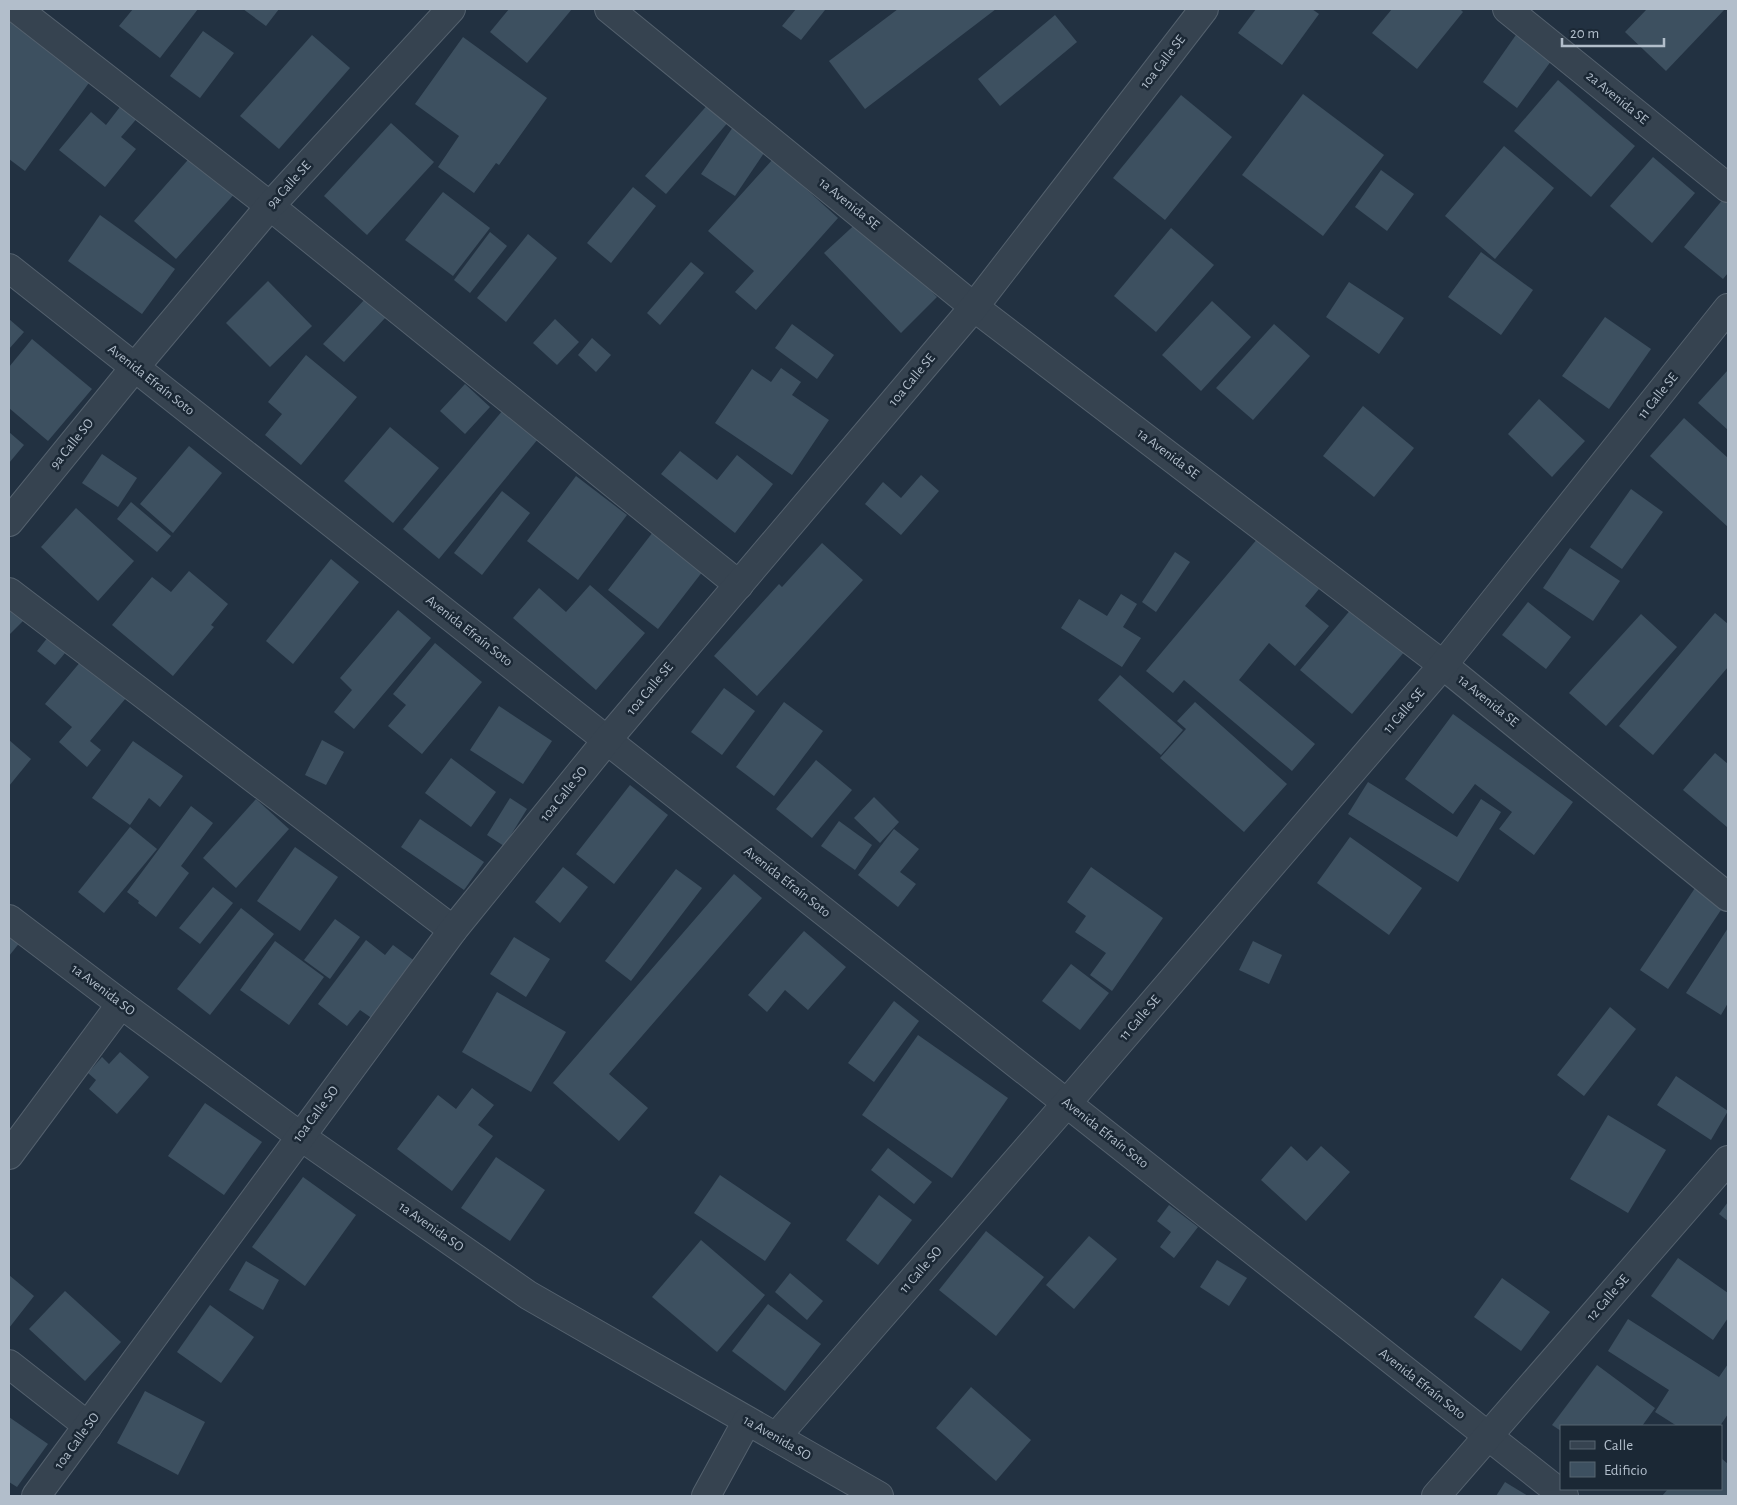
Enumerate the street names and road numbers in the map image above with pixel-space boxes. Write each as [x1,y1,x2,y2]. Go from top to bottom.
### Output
street label: 10a Calle SE [1138,32,1188,91]
street label: 2a Avenida SE [1583,69,1651,127]
street label: 9a Calle SE [264,159,314,211]
street label: 1a Avenida SE [816,175,882,233]
street label: Avenida Efraín Soto [105,342,197,418]
street label: 10a Calle SE [886,351,938,409]
street label: 11 Calle SE [1635,370,1681,422]
street label: 9a Calle SO [48,416,96,472]
street label: 1a Avenida SE [1134,426,1202,482]
street label: Avenida Efraín Soto [423,593,515,669]
street label: 10a Calle SE [624,660,676,718]
street label: 1a Avenida SE [1455,672,1521,730]
street label: 11 Calle SE [1381,686,1427,736]
street label: 10a Calle SO [538,764,590,824]
street label: Avenida Efraín Soto [741,844,833,920]
street label: 1a Avenida SO [69,962,138,1018]
street label: 11 Calle SE [1117,993,1163,1043]
street label: 10a Calle SO [291,1083,341,1145]
street label: Avenida Efraín Soto [1059,1095,1151,1171]
street label: 1a Avenida SO [396,1200,466,1255]
street label: 11 Calle SO [897,1244,945,1296]
street label: 12 Calle SE [1584,1272,1632,1324]
street label: Avenida Efraín Soto [1376,1346,1468,1422]
street label: 10a Calle SO [52,1410,102,1472]
street label: 1a Avenida SO [741,1413,813,1463]

